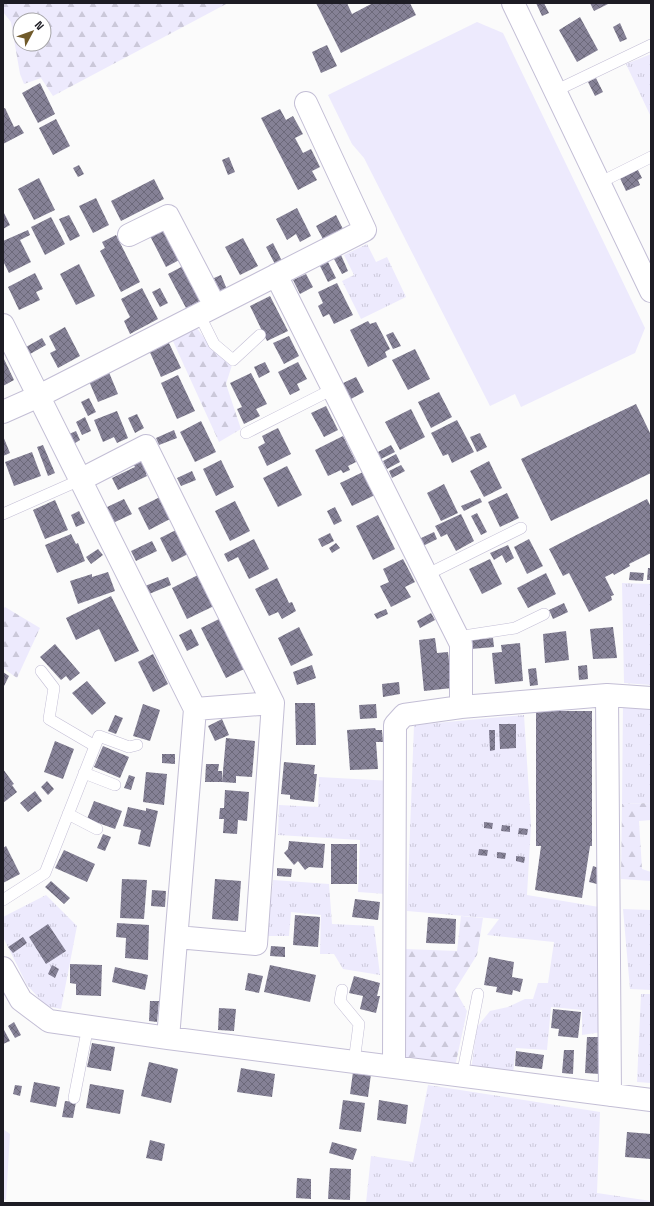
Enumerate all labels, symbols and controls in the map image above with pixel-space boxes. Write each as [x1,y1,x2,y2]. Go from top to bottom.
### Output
north arrow [12,12,52,52]
text: N [32,18,47,33]

